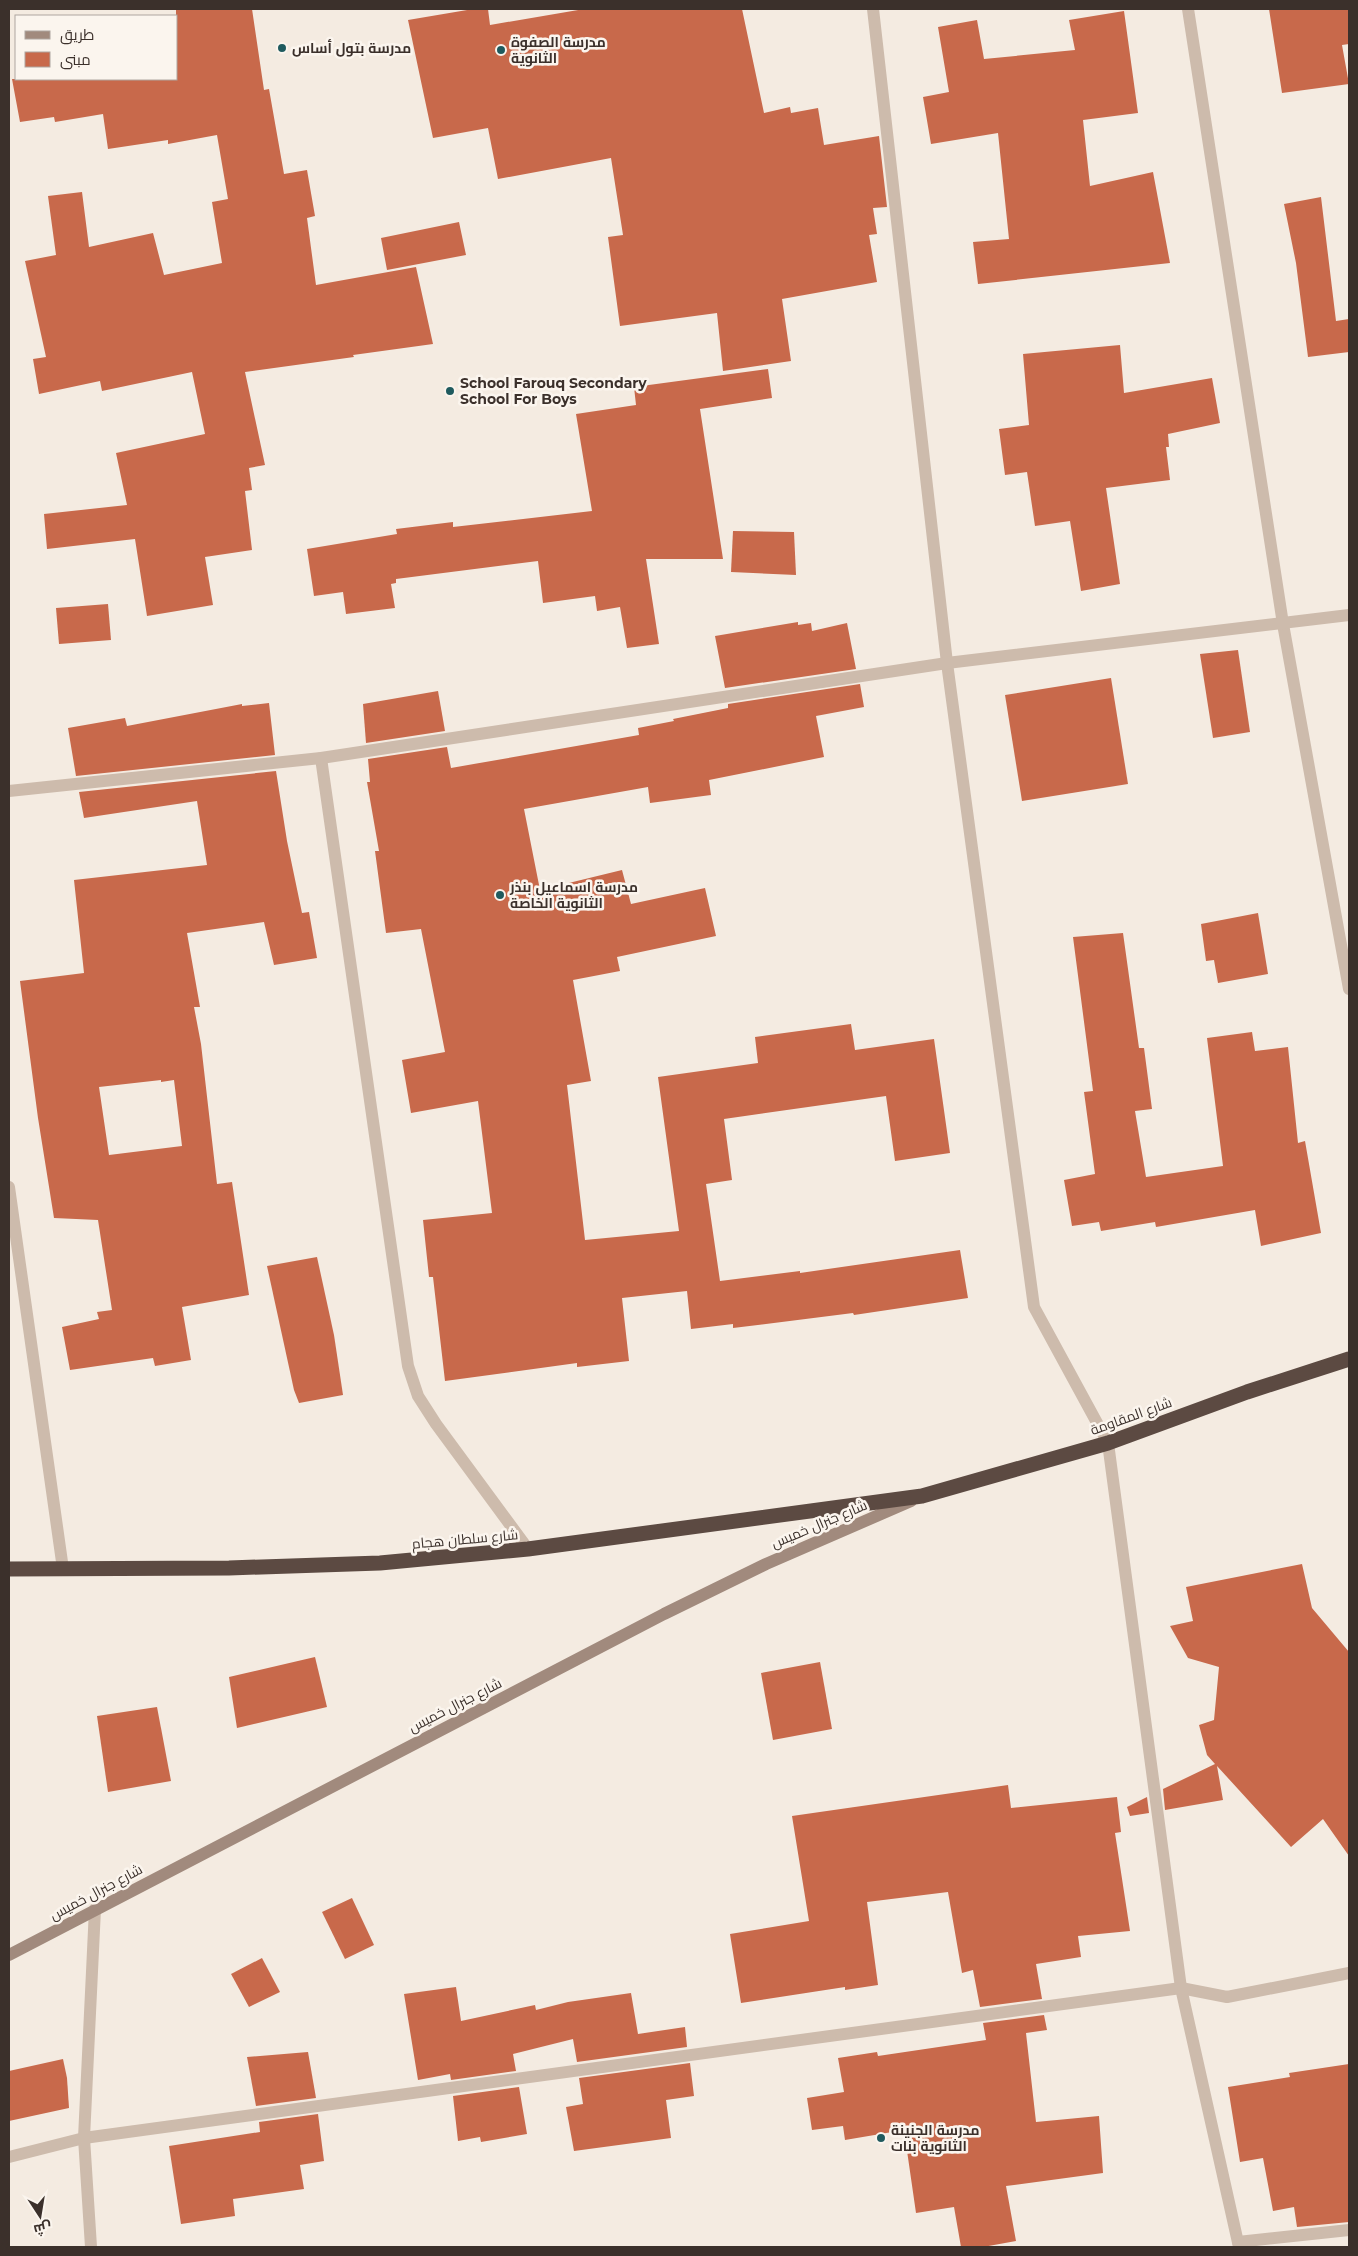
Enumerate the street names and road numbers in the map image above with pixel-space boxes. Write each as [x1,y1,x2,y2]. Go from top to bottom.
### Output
street label: شارع المقاومة [1088,1393,1174,1439]
street label: شارع جنرال خميس [768,1496,870,1552]
street label: شارع سلطان هجام [411,1525,519,1554]
street label: شارع جنرال خميس [405,1674,505,1736]
street label: شارع جنرال خميس [47,1860,145,1924]

